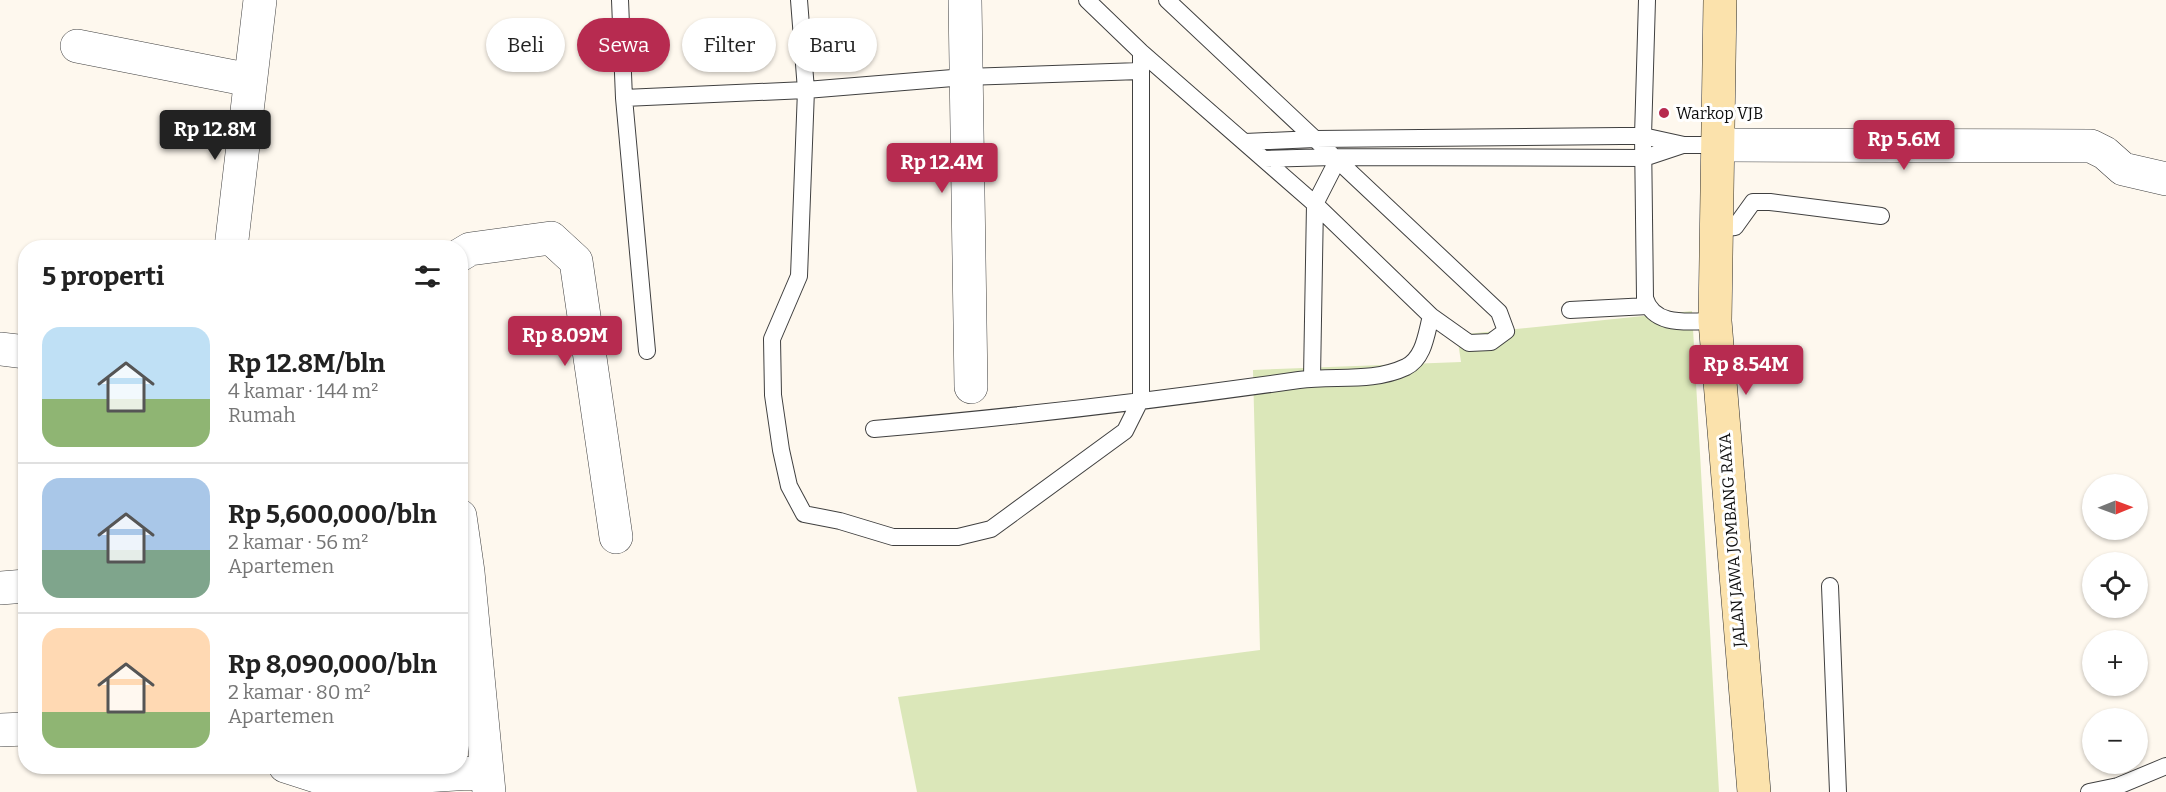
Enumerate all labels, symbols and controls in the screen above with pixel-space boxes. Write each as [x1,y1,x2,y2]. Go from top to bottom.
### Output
chip: Beli [486,18,565,72]
chip: Sewa [577,18,670,72]
chip: Filter [682,18,776,72]
chip: Baru [788,18,877,72]
place label: Warkop VJB [1676,104,1763,123]
marker: Warkop VJB [1657,106,1671,120]
pin: Rp 12.8M [153,110,277,161]
text: Rp 12.8M [174,117,256,141]
pin: Rp 5.6M [1849,120,1959,171]
text: Rp 5.6M [1867,127,1941,151]
pin: Rp 12.4M [880,143,1004,194]
text: Rp 12.4M [901,150,983,174]
icon: filters [411,260,444,293]
text: 5 properti [42,261,164,292]
pin: Rp 8.09M [503,316,627,367]
text: Rp 8.09M [522,323,608,347]
pin: Rp 8.54M [1684,345,1808,396]
text: Rp 12.8M/bln [228,348,385,379]
icon: home [90,351,162,423]
text: Rp 8.54M [1703,352,1789,376]
text: 4 kamar · 144 m² [228,379,378,403]
text: Rumah [228,403,296,427]
street label: JALAN JAWA JOMBANG RAYA [1715,432,1749,649]
north arrow [2082,474,2148,540]
map controls [2082,474,2148,774]
text: Rp 5,600,000/bln [228,499,437,530]
icon: home [90,502,162,574]
text: 2 kamar · 56 m² [228,530,368,554]
button: locate [2082,552,2148,618]
text: Apartemen [228,554,334,578]
button: + [2082,630,2148,696]
text: Rp 8,090,000/bln [228,649,437,680]
icon: home [90,652,162,724]
text: 2 kamar · 80 m² [228,680,371,704]
text: Apartemen [228,704,334,728]
button: − [2082,708,2148,774]

